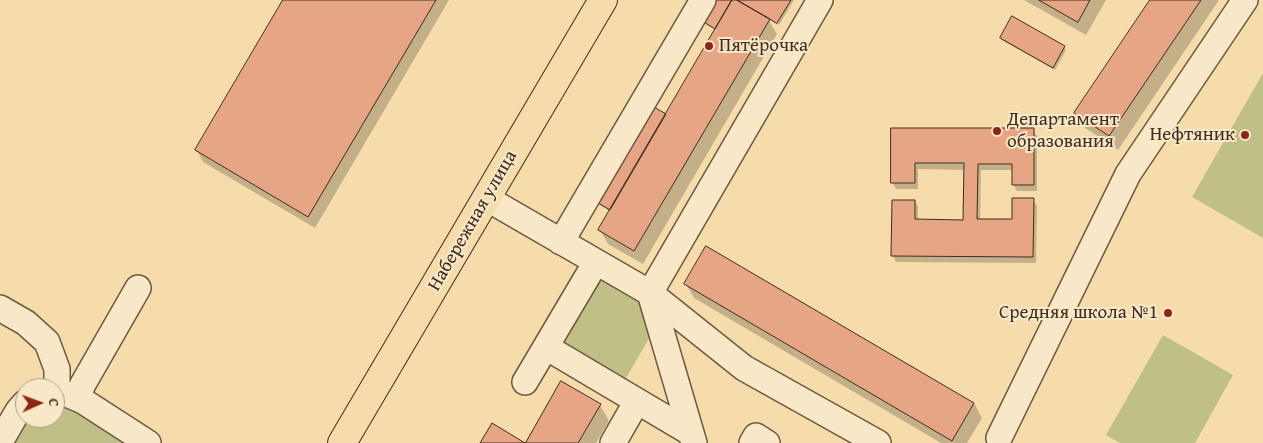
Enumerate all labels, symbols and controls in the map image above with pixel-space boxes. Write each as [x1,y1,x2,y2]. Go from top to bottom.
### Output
place label: Пятёрочка [719,35,808,57]
marker: Пятёрочка [703,40,715,52]
place label: Департамент образования [1007,109,1119,153]
place label: Нефтяник [1150,124,1235,146]
marker: Департамент образования [991,125,1003,137]
marker: Нефтяник [1239,129,1251,141]
street label: Набережная улица [423,147,523,295]
place label: Средняя школа №1 [999,302,1158,324]
marker: Средняя школа №1 [1162,307,1174,319]
north arrow [15,378,65,428]
text: С [44,398,64,407]

